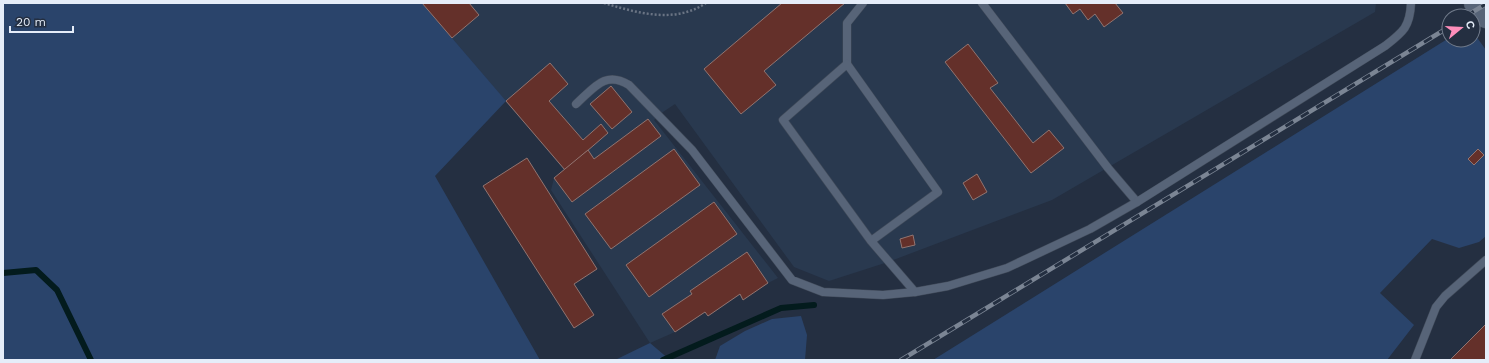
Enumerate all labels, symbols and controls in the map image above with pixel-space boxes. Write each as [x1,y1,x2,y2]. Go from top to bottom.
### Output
scale bar [10,8,73,34]
north arrow [1441,8,1481,48]
text: 20 m [16,15,46,29]
text: С [1463,19,1477,31]

